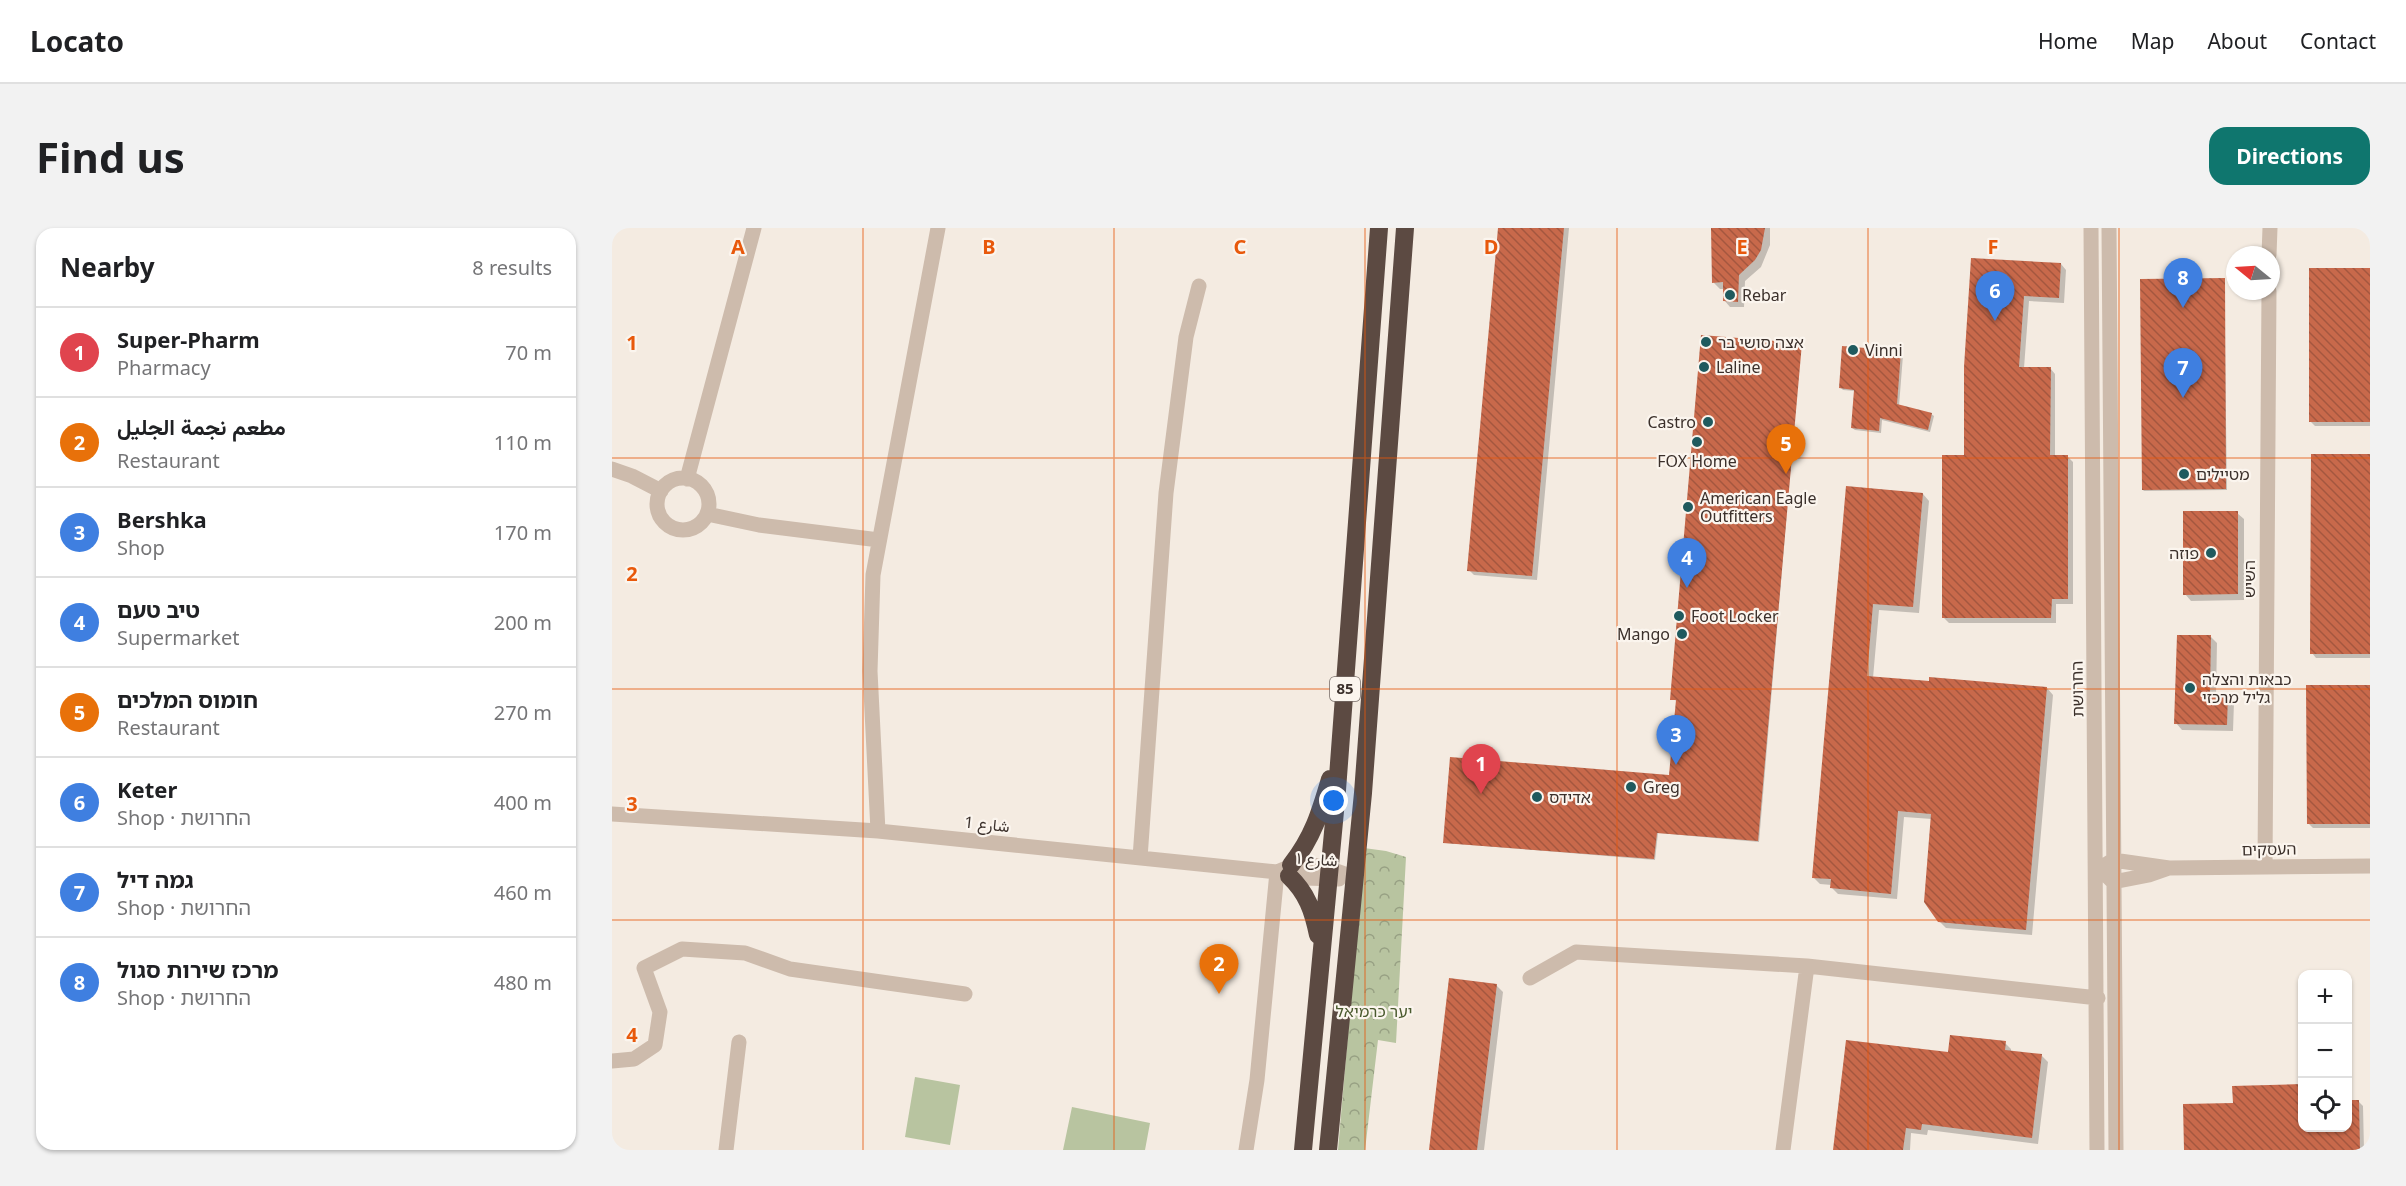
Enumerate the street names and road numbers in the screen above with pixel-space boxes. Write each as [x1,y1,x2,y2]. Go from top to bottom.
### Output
street label: השיש [2238,560,2260,598]
street label: החרושת [2066,661,2088,717]
road number: 85 [1330,677,1360,701]
street label: شارع 1 [963,811,1011,838]
street label: העסקים [2241,838,2297,860]
street label: شارع ١ [1296,847,1338,872]

